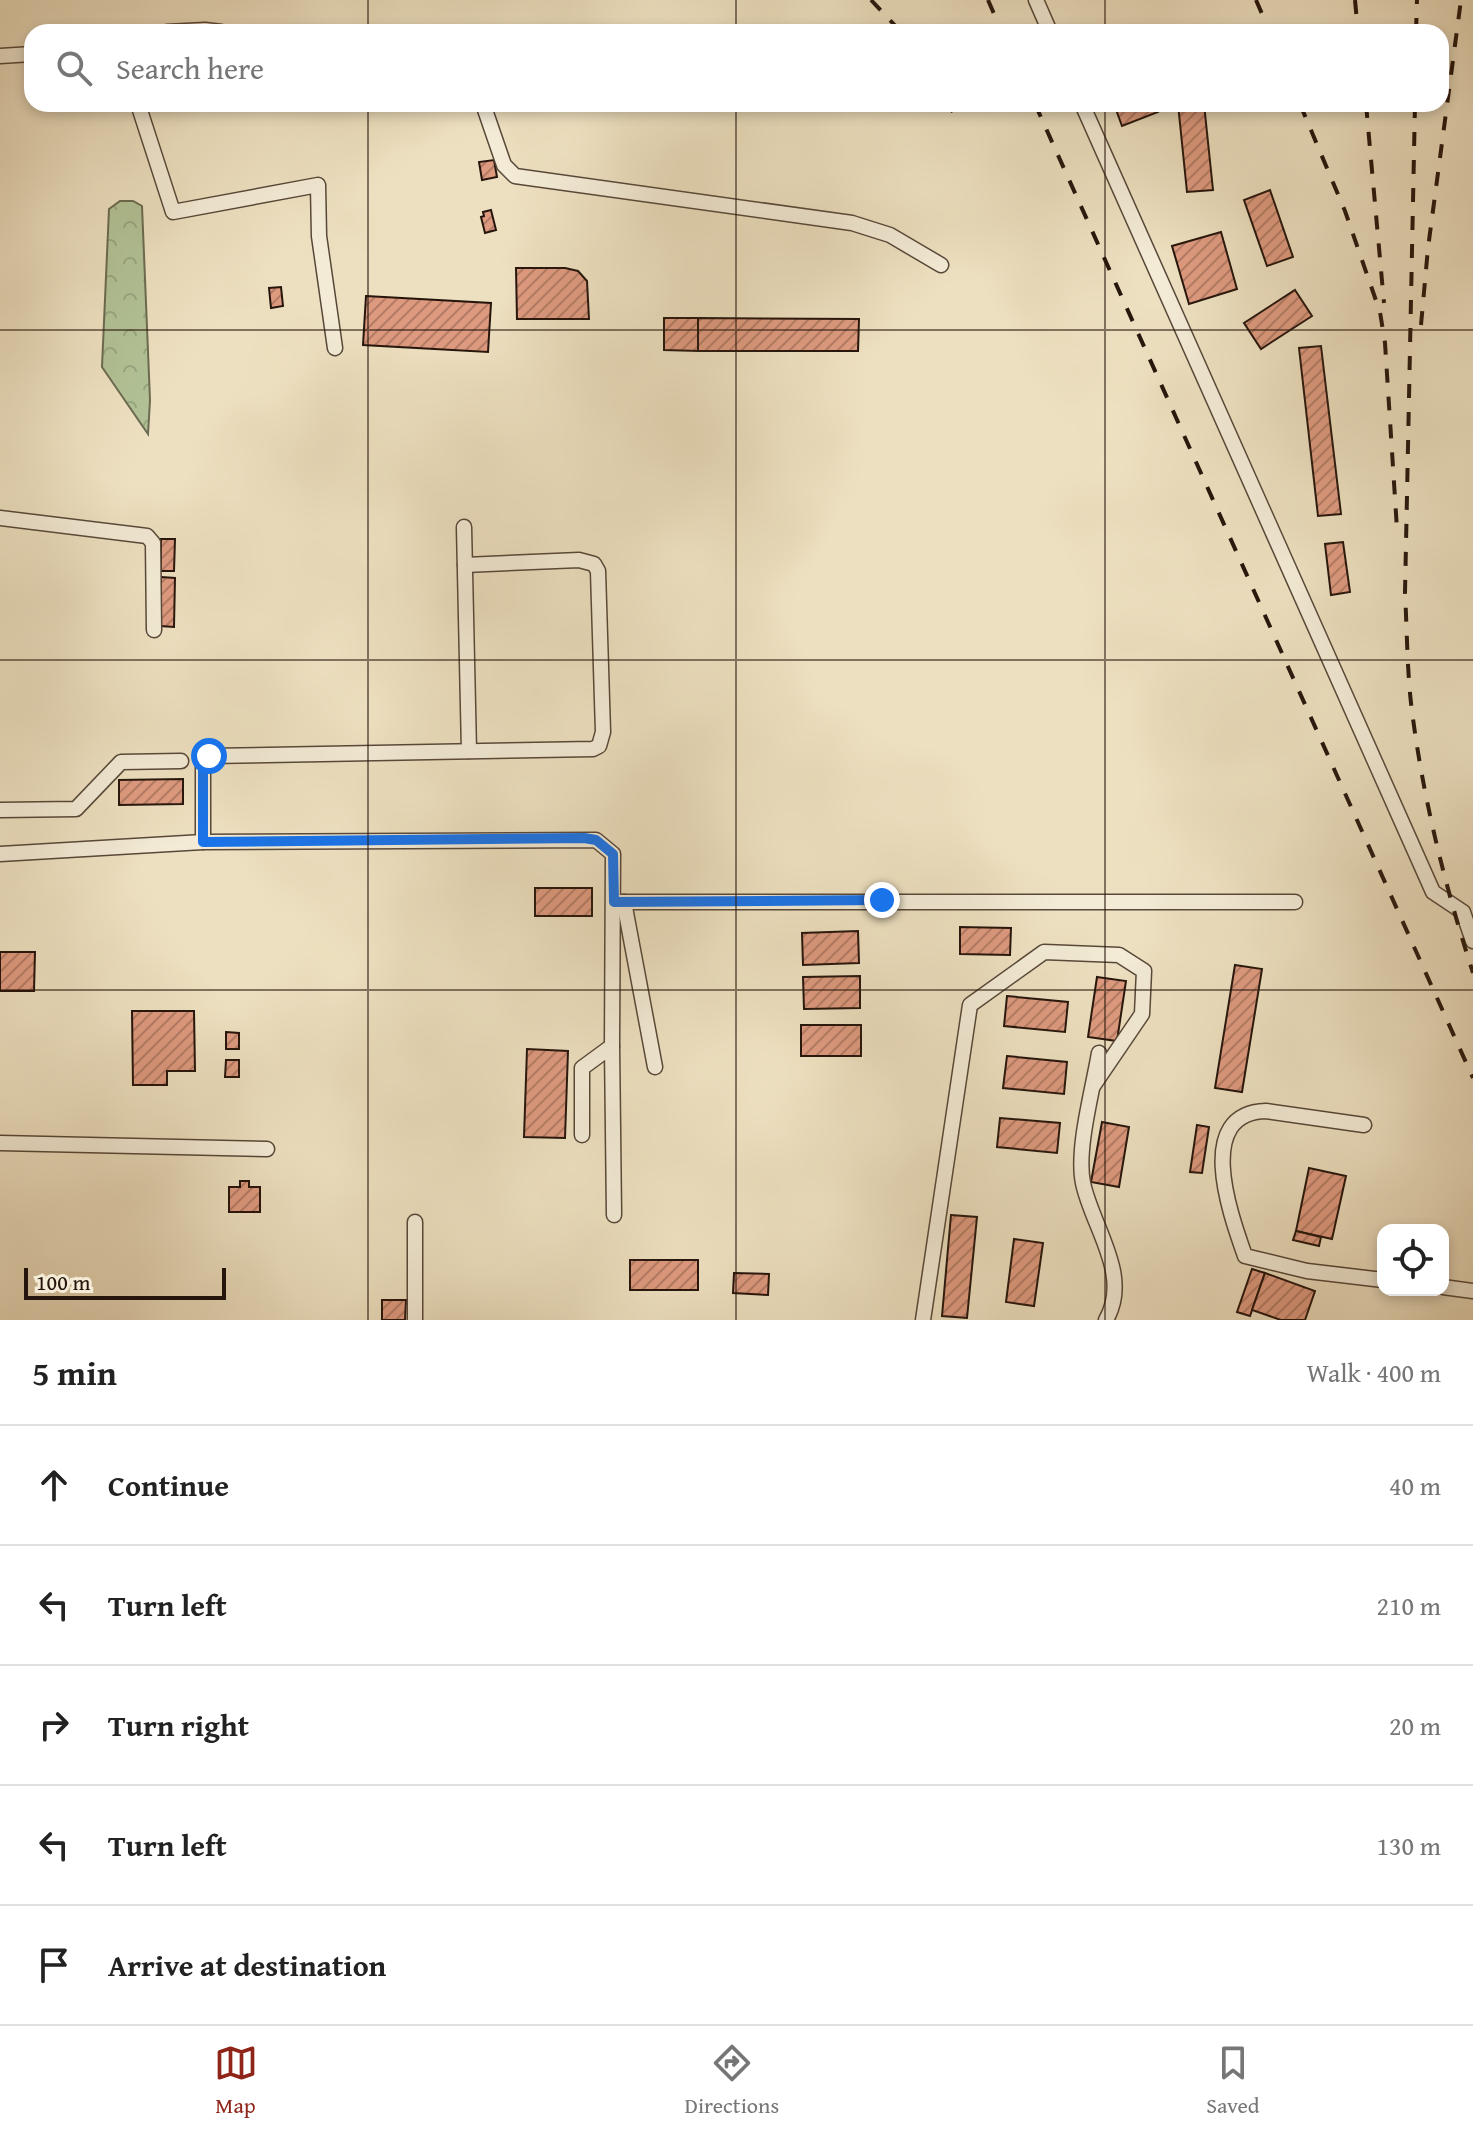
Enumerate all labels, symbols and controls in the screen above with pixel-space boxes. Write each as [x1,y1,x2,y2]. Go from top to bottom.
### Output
search box [24,24,1449,112]
icon: search [52,46,96,90]
text: Search here [116,46,264,90]
route start [191,738,227,774]
route end [864,882,900,918]
map controls [1377,1224,1449,1296]
button: locate [1377,1224,1449,1296]
scale bar [24,1264,226,1300]
text: 100 m [36,1266,91,1298]
text: 5 min [32,1348,117,1397]
text: Walk · 400 m [1307,1353,1441,1392]
icon: ahead [32,1463,76,1507]
text: Continue [108,1463,229,1507]
text: 40 m [1389,1466,1441,1505]
icon: left [32,1583,76,1627]
text: Turn left [108,1583,227,1627]
text: 210 m [1376,1586,1441,1625]
icon: right [32,1703,76,1747]
text: Turn right [108,1703,249,1747]
text: 20 m [1389,1706,1441,1745]
icon: left [32,1823,76,1867]
text: Turn left [108,1823,227,1867]
text: 130 m [1376,1826,1441,1865]
icon: arrive [32,1943,76,1987]
text: Arrive at destination [108,1943,386,1987]
tab: Map [214,2041,258,2121]
tab: Directions [685,2041,779,2121]
tab: Saved [1206,2041,1259,2121]

